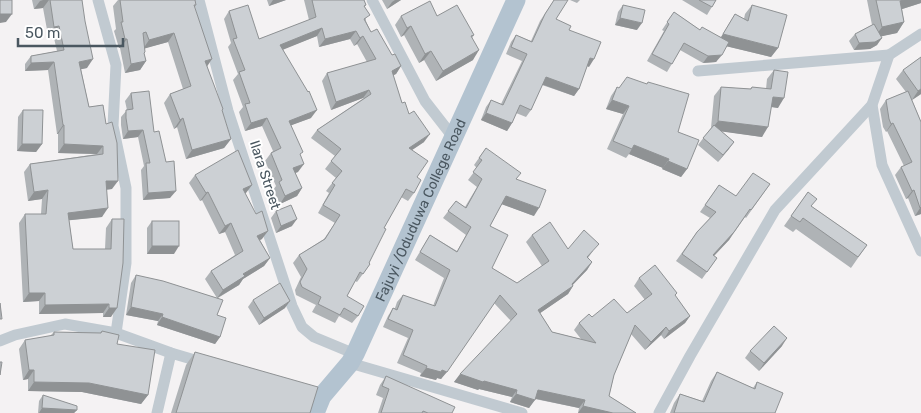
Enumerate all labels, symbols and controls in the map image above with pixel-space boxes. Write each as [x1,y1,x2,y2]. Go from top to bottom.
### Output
scale bar [18,15,122,47]
text: 50 m [25,24,60,42]
street label: Fajuyi /Oduduwa College Road [372,116,469,304]
street label: Ilara Street [246,138,284,212]

